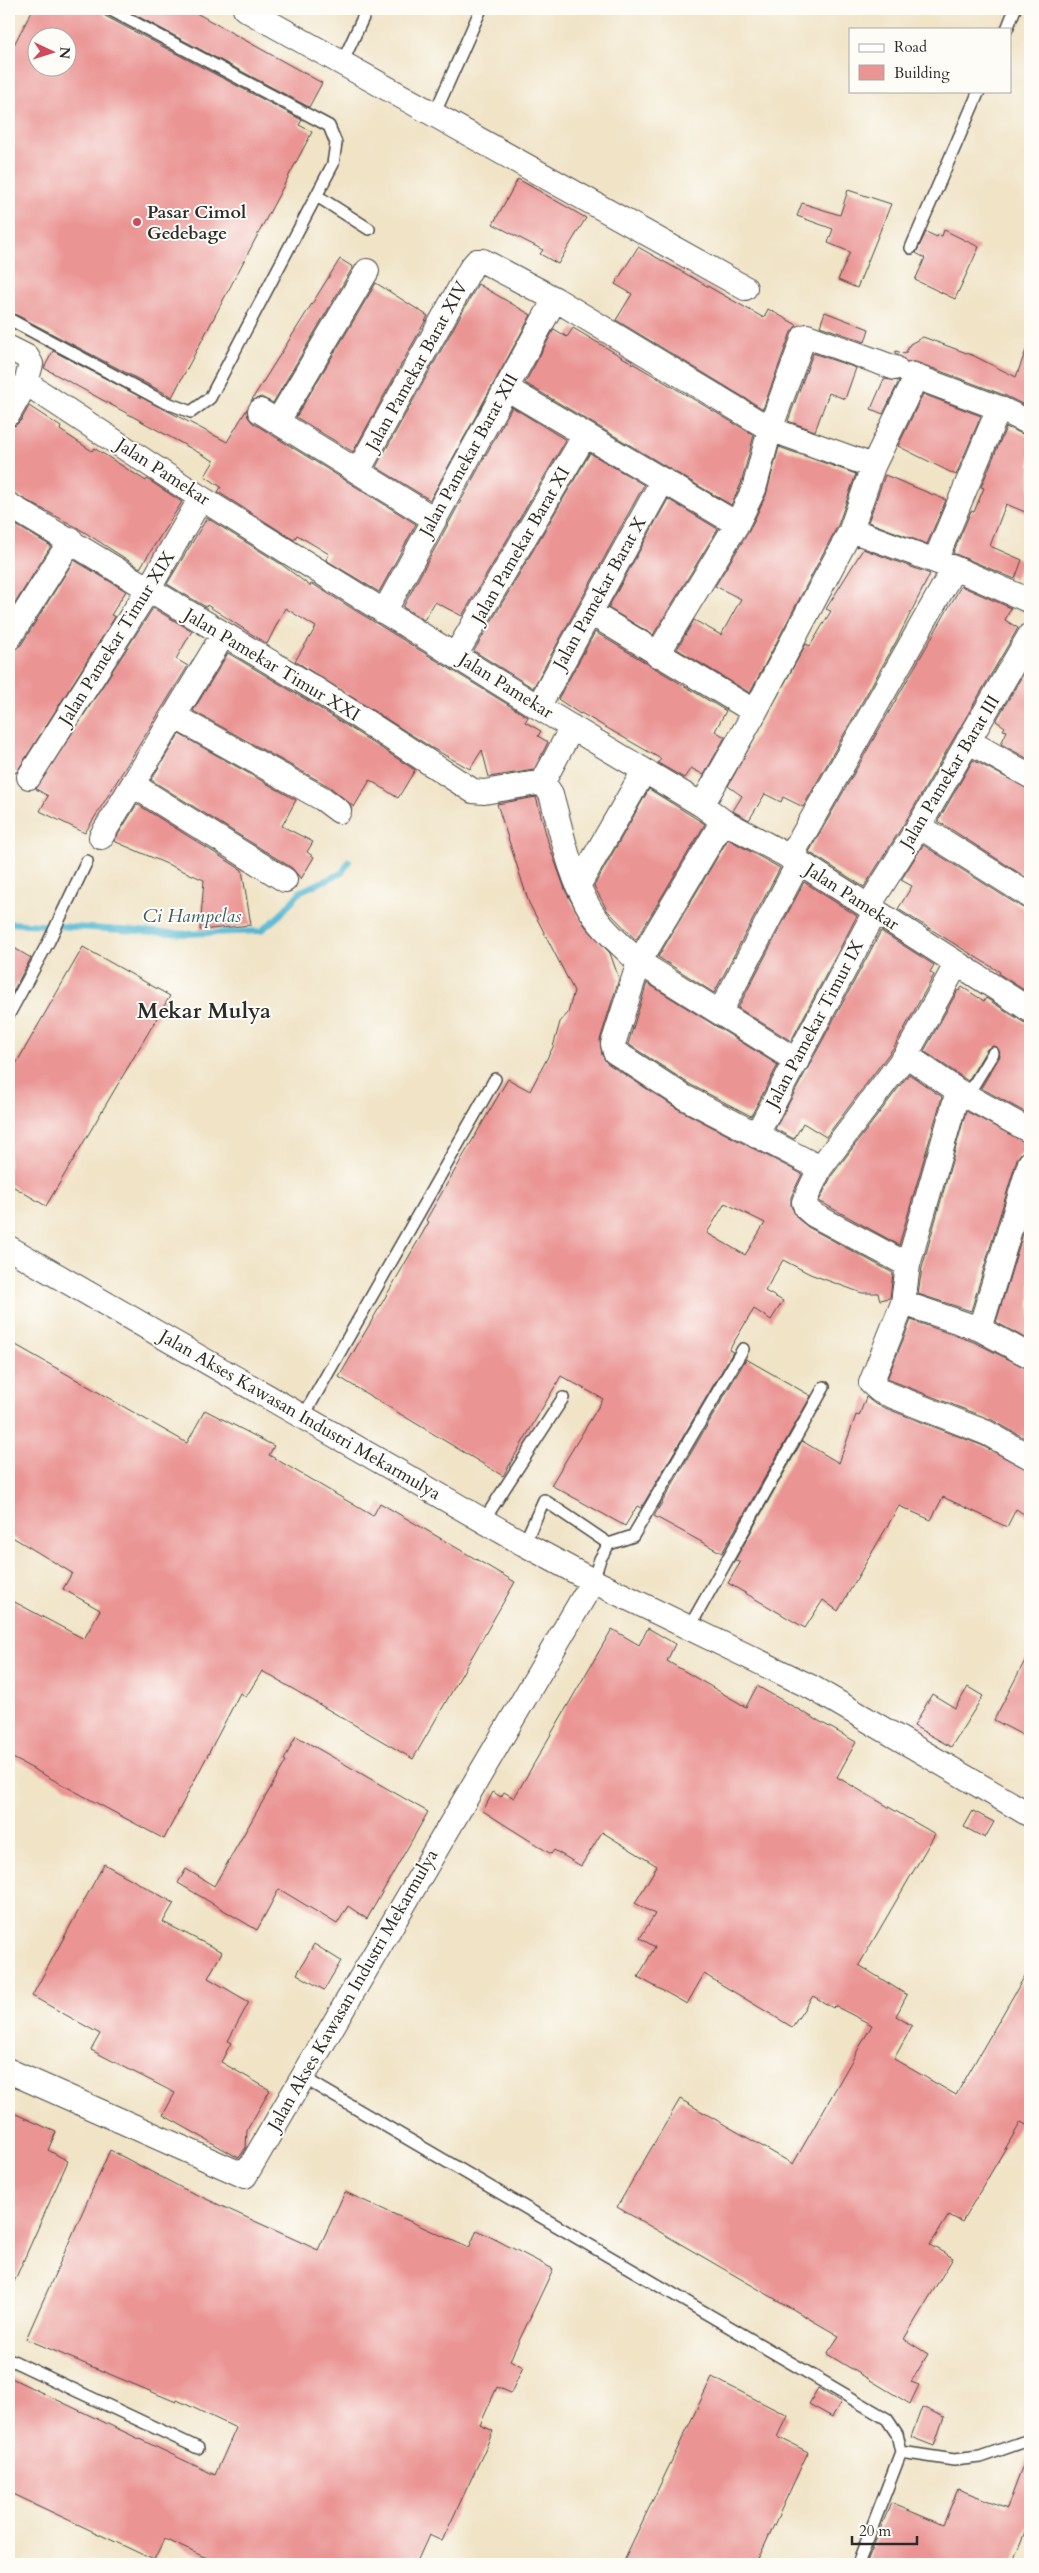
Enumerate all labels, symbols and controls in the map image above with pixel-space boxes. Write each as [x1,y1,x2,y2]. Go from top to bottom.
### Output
north arrow [28,28,78,78]
legend [849,28,1012,92]
text: Road [894,37,927,57]
text: N [55,46,74,60]
text: Building [894,63,950,83]
place label: Pasar Cimol Gedebage [147,200,246,246]
marker: Pasar Cimol Gedebage [131,216,143,228]
street label: Jalan Pamekar Barat XIV [358,276,474,458]
street label: Jalan Pamekar Barat XII [412,369,524,544]
street label: Jalan Pamekar [109,431,215,512]
street label: Jalan Pamekar Barat XI [464,462,576,631]
street label: Jalan Pamekar Barat X [546,511,653,676]
street label: Jalan Pamekar Timur XIX [52,545,181,732]
street label: Jalan Pamekar Timur XXI [177,601,365,728]
street label: Jalan Pamekar [451,645,558,725]
street label: Jalan Pamekar Barat III [893,690,1006,856]
street label: Jalan Pamekar [798,856,904,937]
water label: Ci Hampelas [143,903,242,929]
street label: Jalan Pamekar Timur IX [759,935,870,1115]
district label: Mekar Mulya [137,996,271,1026]
street label: Jalan Akses Kawasan Industri Mekarmulya [152,1322,445,1506]
street label: Jalan Akses Kawasan Industri Mekarmulya [260,1845,444,2138]
scale bar [852,2513,916,2545]
text: 20 m [859,2521,891,2541]

